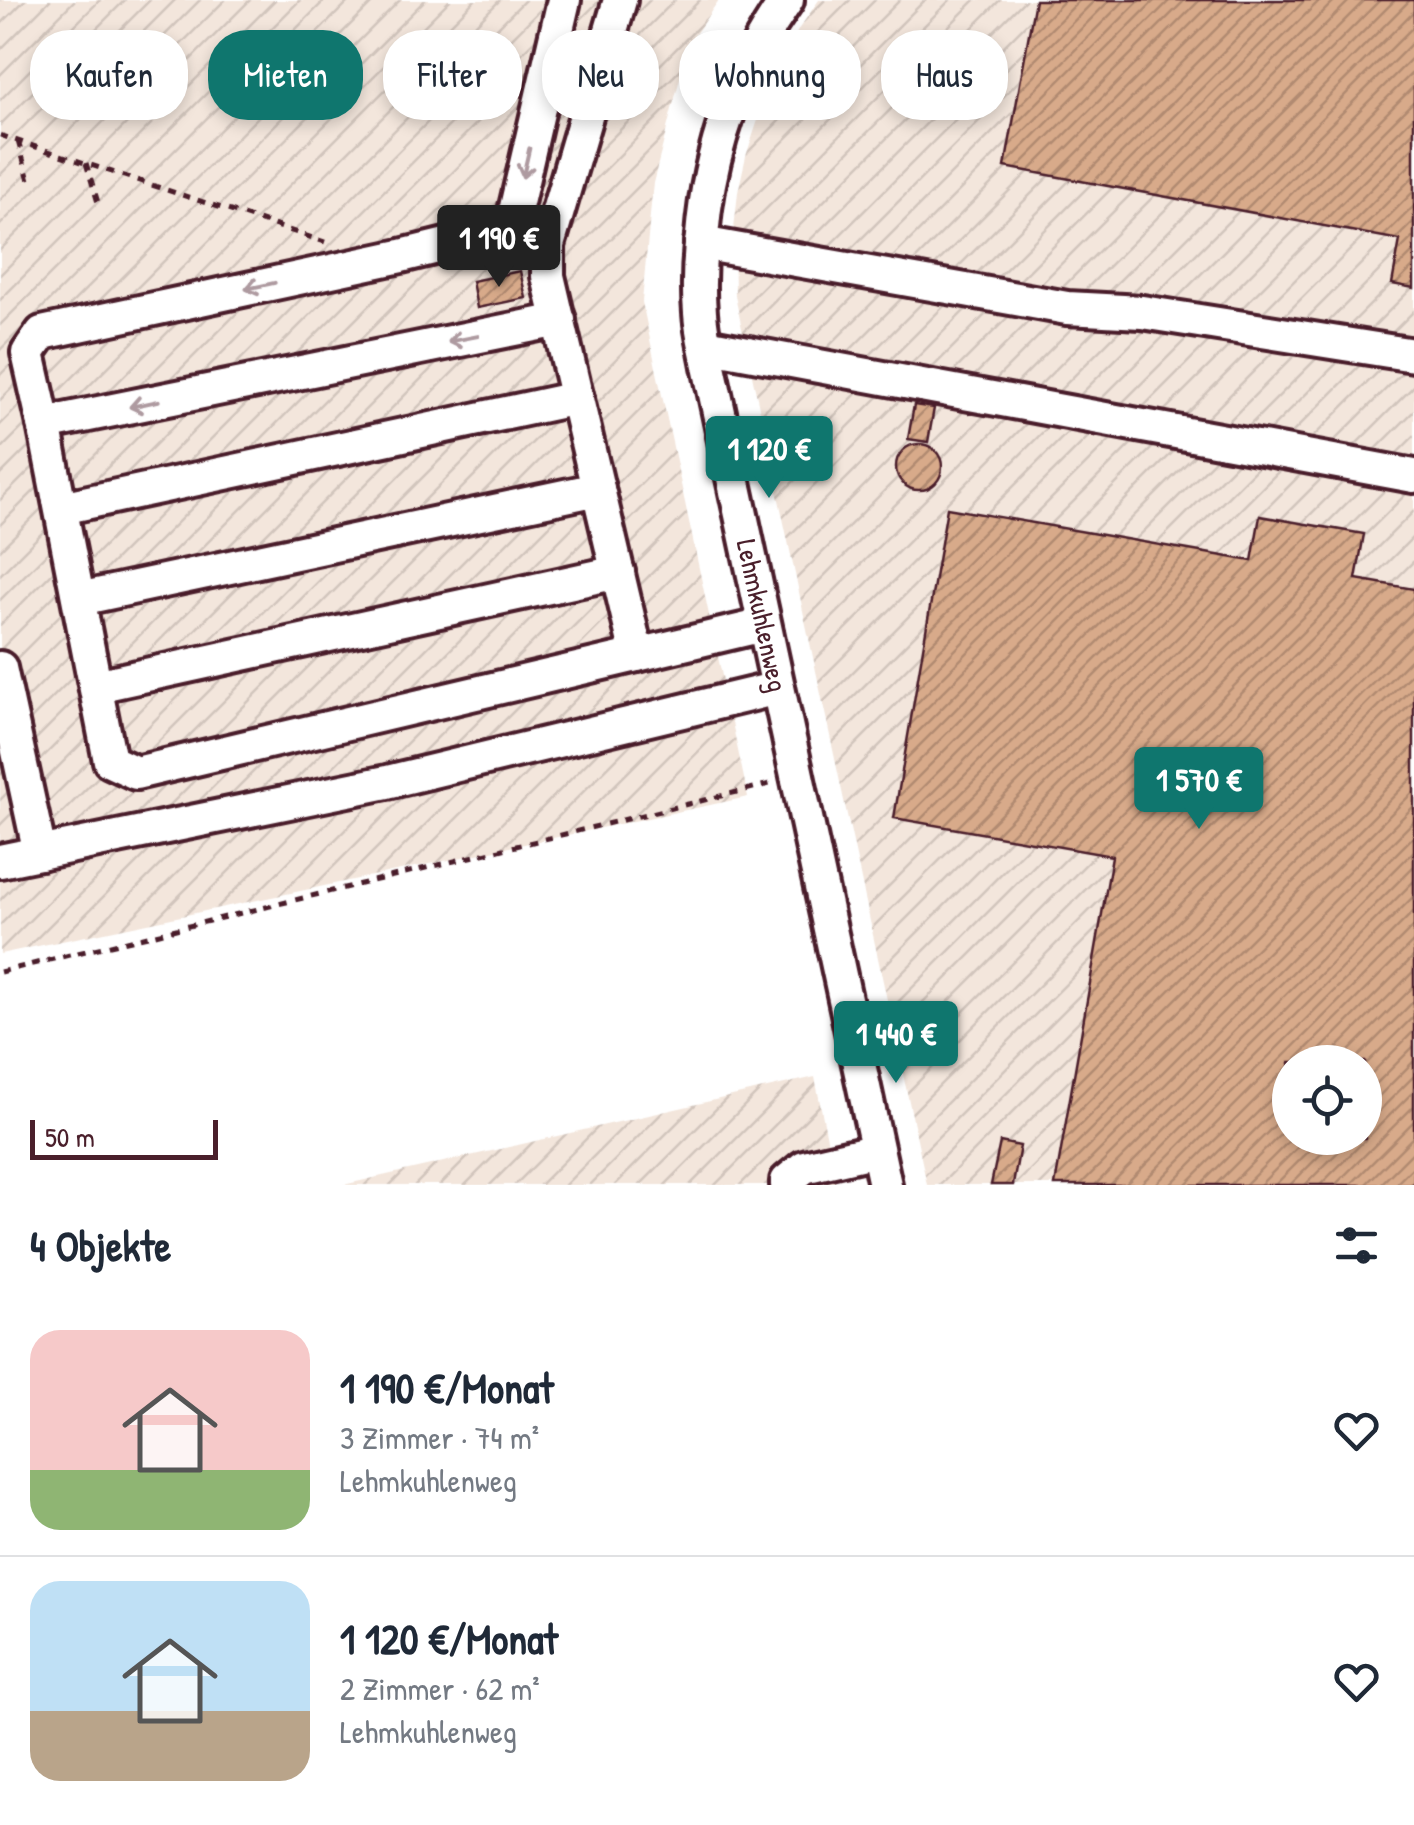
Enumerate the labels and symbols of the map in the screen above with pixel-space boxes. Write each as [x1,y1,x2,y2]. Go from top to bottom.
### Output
one-way arrow [516,146,534,178]
pin: 1 190 € [407,205,591,290]
one-way arrow [245,278,277,296]
one-way arrow [448,330,480,349]
one-way arrow [129,395,161,414]
pin: 1 120 € [677,416,861,501]
street label: Lehmkuhlenweg [728,536,797,695]
pin: 1 570 € [1107,747,1291,832]
pin: 1 440 € [804,1001,988,1086]
scale bar [30,1115,218,1160]

